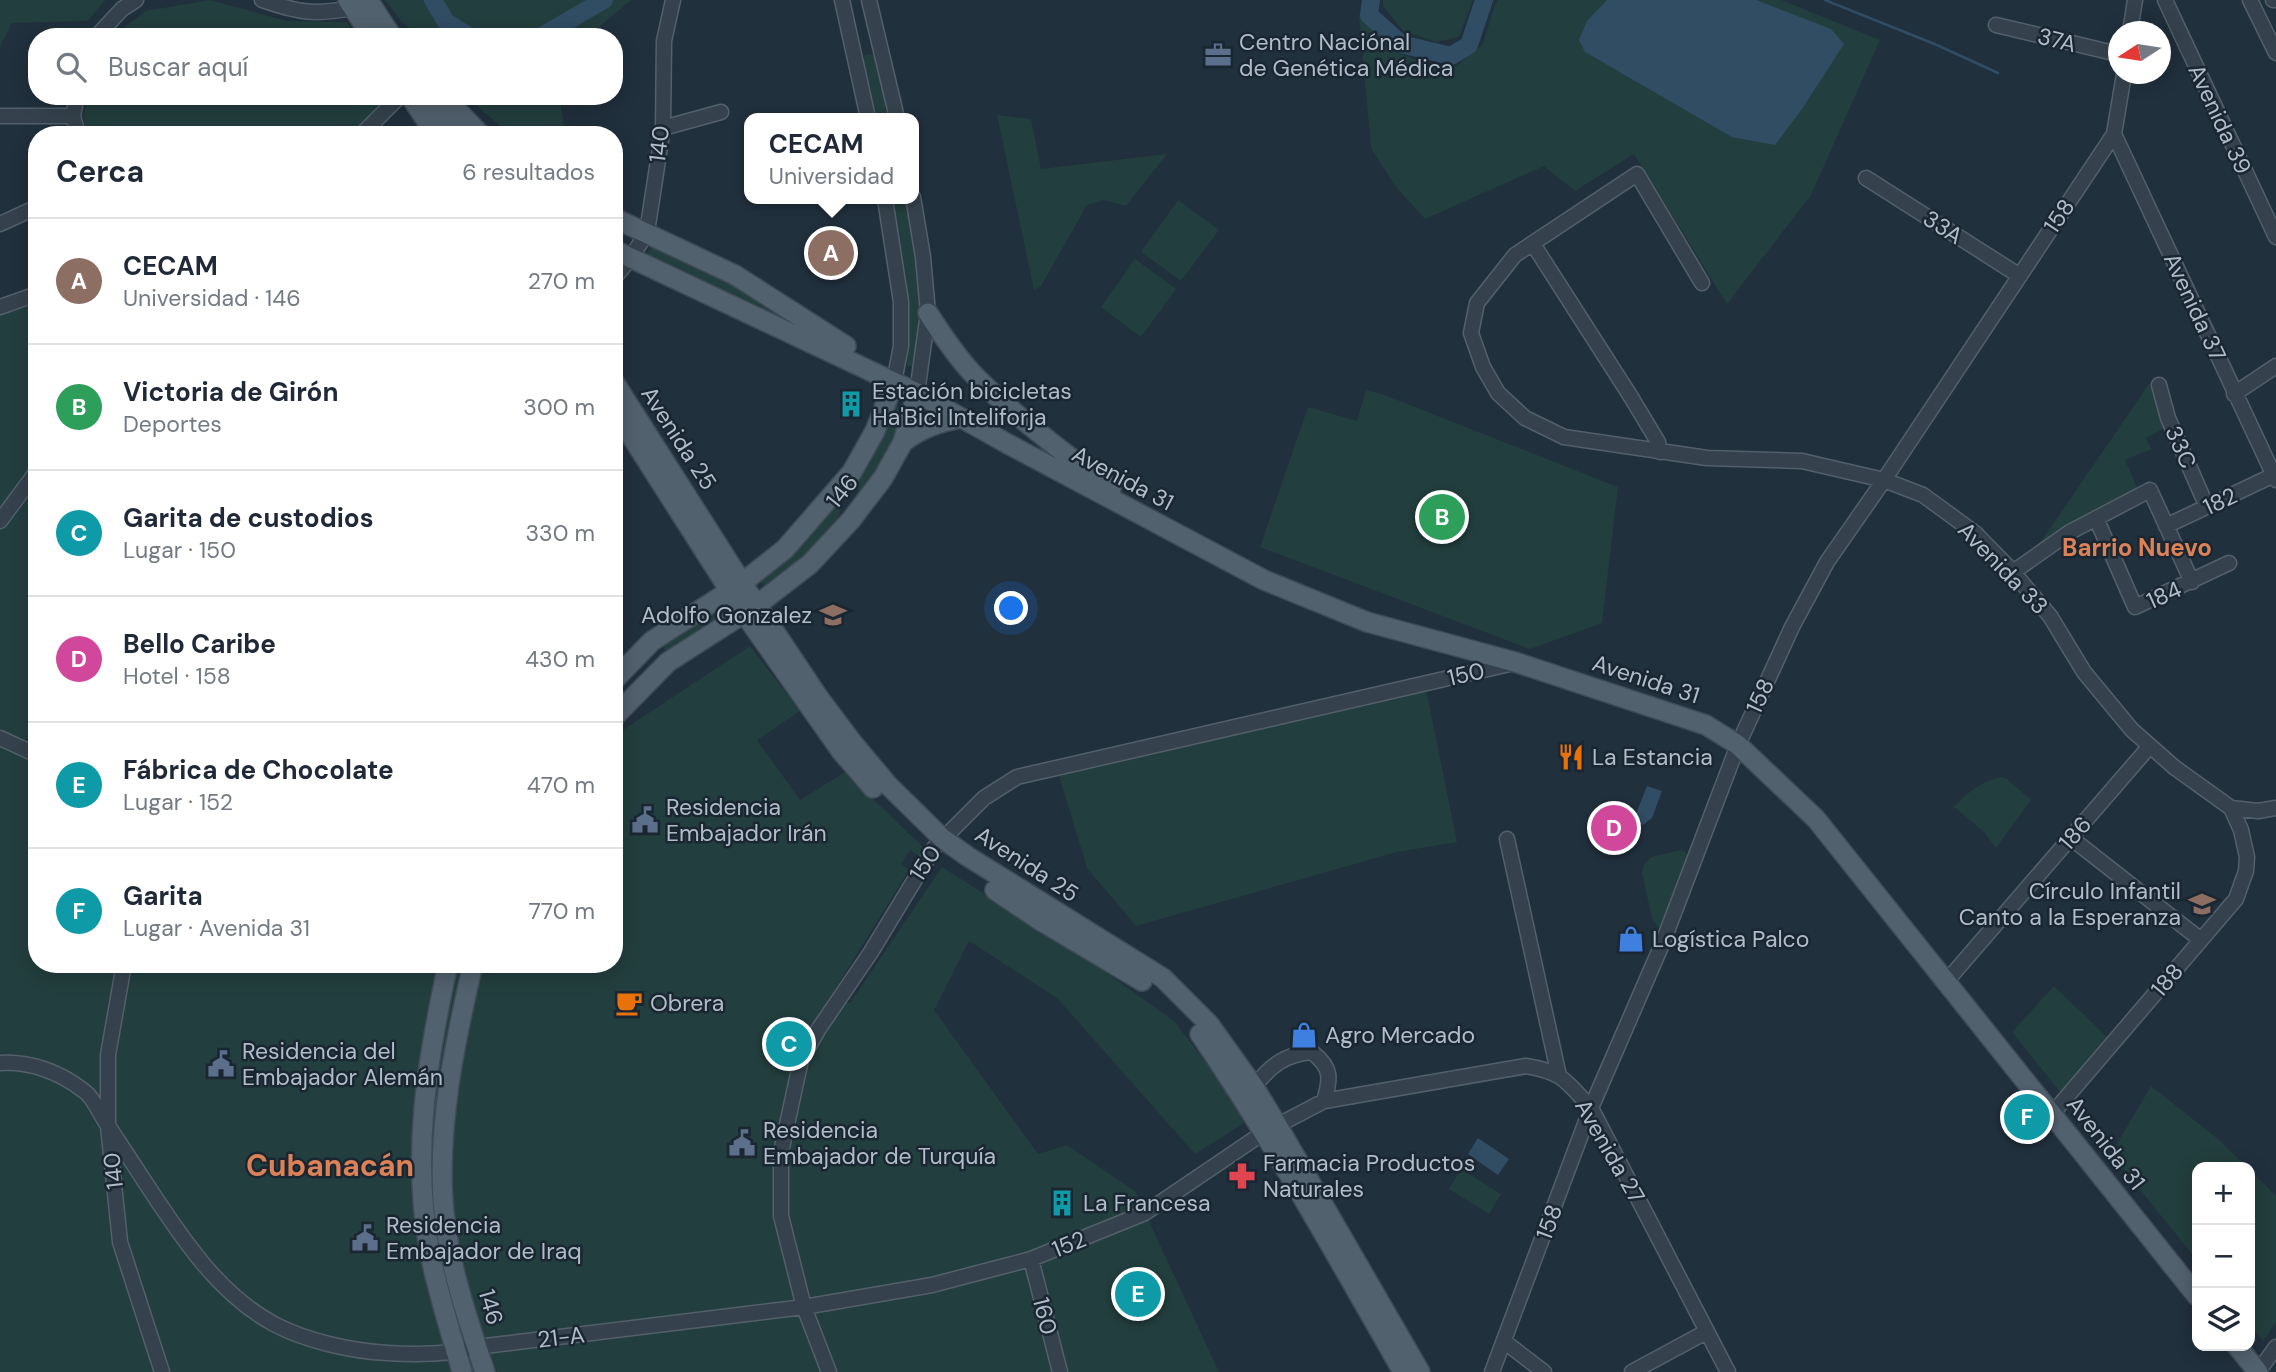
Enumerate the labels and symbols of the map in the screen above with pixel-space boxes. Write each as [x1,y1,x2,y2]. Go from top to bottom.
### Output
street label: 37A [2035,21,2079,59]
north arrow [2108,21,2171,84]
place label: Centro Naciónal de Genética Médica [1239,27,1453,83]
office icon: Centro Naciónal de Genética Médica [1203,40,1233,70]
street label: Avenida 39 [2182,59,2258,179]
street label: 140 [642,124,676,164]
street label: 158 [2037,193,2081,239]
street label: 33A [1917,203,1969,251]
pin: A [808,227,854,279]
street label: Avenida 37 [2157,248,2233,366]
place label: Estación bicicletas Ha'Bici Inteliforja [872,376,1072,432]
street label: Avenida 25 [634,380,724,496]
building icon: Estación bicicletas Ha'Bici Inteliforja [836,389,866,419]
street label: 33C [2158,421,2204,473]
street label: Avenida 31 [1067,439,1179,517]
street label: 146 [819,468,865,514]
street label: 182 [2198,480,2242,522]
pin: B [1419,491,1465,543]
street label: Avenida 33 [1951,515,2055,621]
district label: Barrio Nuevo [2062,532,2212,563]
street label: 184 [2142,574,2186,616]
your location [994,591,1028,625]
place label: Adolfo Gonzalez [641,600,812,630]
school or university icon: Adolfo Gonzalez [818,600,848,630]
street label: Avenida 31 [1589,648,1703,710]
street label: 150 [1445,655,1487,693]
street label: 158 [1739,674,1781,718]
restaurant icon: La Estancia [1556,742,1586,772]
place label: La Estancia [1592,742,1713,772]
place label: Residencia Embajador Irán [666,792,827,848]
pin: D [1591,802,1637,854]
public building icon: Residencia Embajador Irán [630,805,660,835]
street label: 186 [2052,810,2098,856]
street label: Avenida 25 [969,819,1085,909]
street label: 150 [902,839,948,887]
place label: Círculo Infantil Canto a la Esperanza [1959,876,2181,932]
school or university icon: Círculo Infantil Canto a la Esperanza [2187,889,2217,919]
shop icon: Logística Palco [1616,924,1646,954]
place label: Logística Palco [1652,924,1809,954]
street label: 188 [2144,957,2190,1003]
cafe icon: Obrera [614,988,644,1018]
place label: Obrera [650,988,724,1018]
pin: C [766,1018,812,1070]
shop icon: Agro Mercado [1289,1020,1319,1050]
place label: Agro Mercado [1325,1020,1475,1050]
place label: Residencia del Embajador Alemán [242,1036,443,1092]
public building icon: Residencia del Embajador Alemán [206,1049,236,1079]
street label: Avenida 31 [2060,1090,2152,1196]
pin: F [2004,1091,2050,1143]
street label: Avenida 27 [1568,1093,1652,1209]
place label: Residencia Embajador de Turquía [763,1115,996,1171]
public building icon: Residencia Embajador de Turquía [727,1128,757,1158]
district label: Cubanacán [246,1146,414,1185]
place label: Farmacia Productos Naturales [1263,1148,1475,1204]
street label: 140 [96,1151,130,1191]
pharmacy icon: Farmacia Productos Naturales [1227,1161,1257,1191]
building icon: La Francesa [1047,1188,1077,1218]
place label: La Francesa [1083,1188,1211,1218]
street label: 158 [1529,1200,1569,1244]
place label: Residencia Embajador de Iraq [386,1210,582,1266]
public building icon: Residencia Embajador de Iraq [350,1223,380,1253]
street label: 152 [1048,1224,1090,1264]
pin: E [1115,1268,1161,1320]
street label: 146 [472,1286,510,1328]
street label: 160 [1026,1294,1064,1338]
street label: 21-A [536,1319,586,1355]

